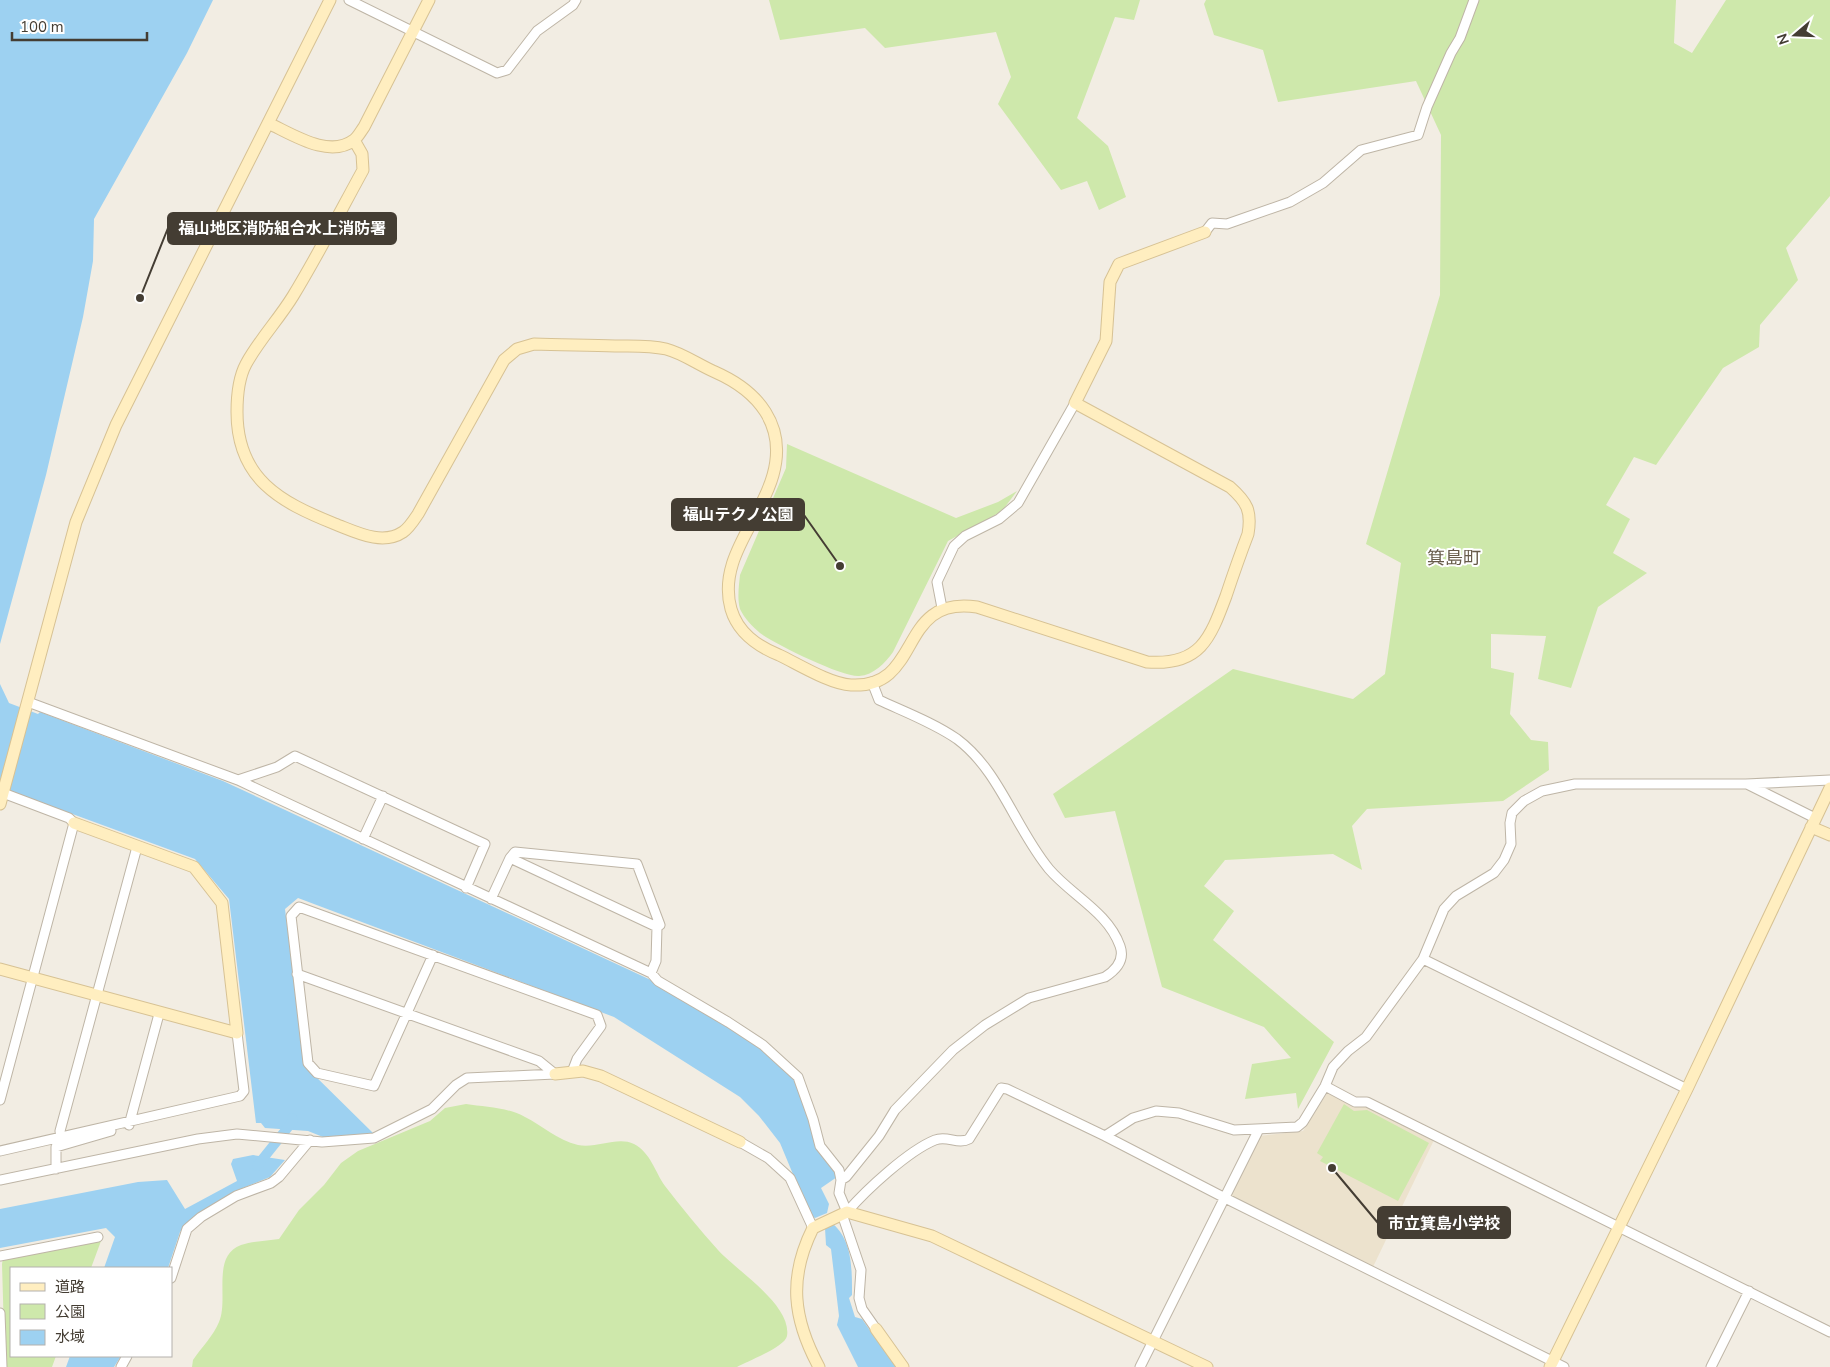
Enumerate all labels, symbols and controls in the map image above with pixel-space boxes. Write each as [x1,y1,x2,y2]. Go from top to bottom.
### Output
scale bar [12,10,148,42]
north arrow [1770,10,1820,60]
text: 100 m [20,17,64,37]
text: N [1772,31,1794,47]
callout: 福山地区消防組合水上消防署 [168,213,396,244]
text: 福山地区消防組合水上消防署 [178,218,386,240]
callout: 福山テクノ公園 [672,499,804,530]
text: 福山テクノ公園 [682,504,794,526]
district label: 箕島町 [1427,546,1481,570]
callout: 市立箕島小学校 [1378,1207,1510,1238]
text: 市立箕島小学校 [1388,1213,1500,1235]
legend [10,1267,172,1357]
text: 道路 [55,1277,85,1297]
text: 公園 [55,1302,85,1322]
text: 水域 [55,1327,85,1347]

